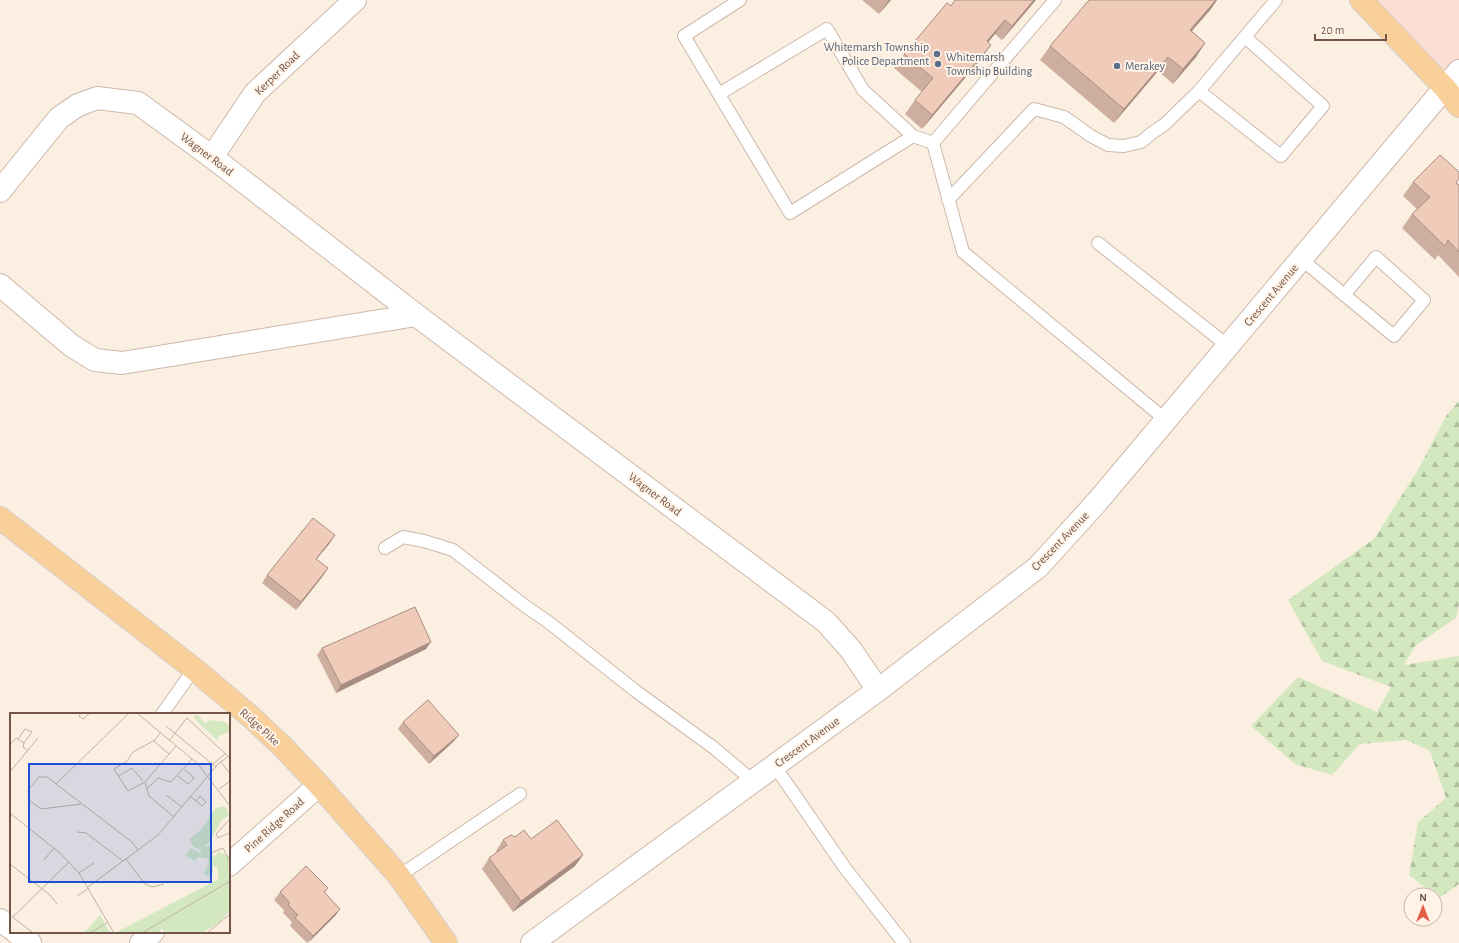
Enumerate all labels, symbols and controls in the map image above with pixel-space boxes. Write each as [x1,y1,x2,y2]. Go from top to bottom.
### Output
scale bar [1315,16,1386,42]
text: 20 m [1321,24,1344,36]
place label: Whitemarsh Township Police Department [824,41,929,67]
street label: Kerper Road [252,49,302,97]
marker: Whitemarsh Township Police Department [932,49,942,59]
place label: Whitemarsh Township Building [946,51,1033,77]
marker: Whitemarsh Township Building [933,59,943,69]
place label: Merakey [1125,60,1165,73]
marker: Merakey [1112,61,1122,71]
street label: Wagner Road [178,130,236,178]
street label: Crescent Avenue [1242,262,1300,328]
street label: Wagner Road [626,470,684,518]
street label: Crescent Avenue [1029,509,1091,573]
street label: Ridge Pike [238,706,282,748]
inset map [10,713,230,933]
street label: Crescent Avenue [772,715,842,769]
street label: Pine Ridge Road [242,795,306,855]
north arrow [1403,887,1443,927]
text: N [1419,892,1427,903]

